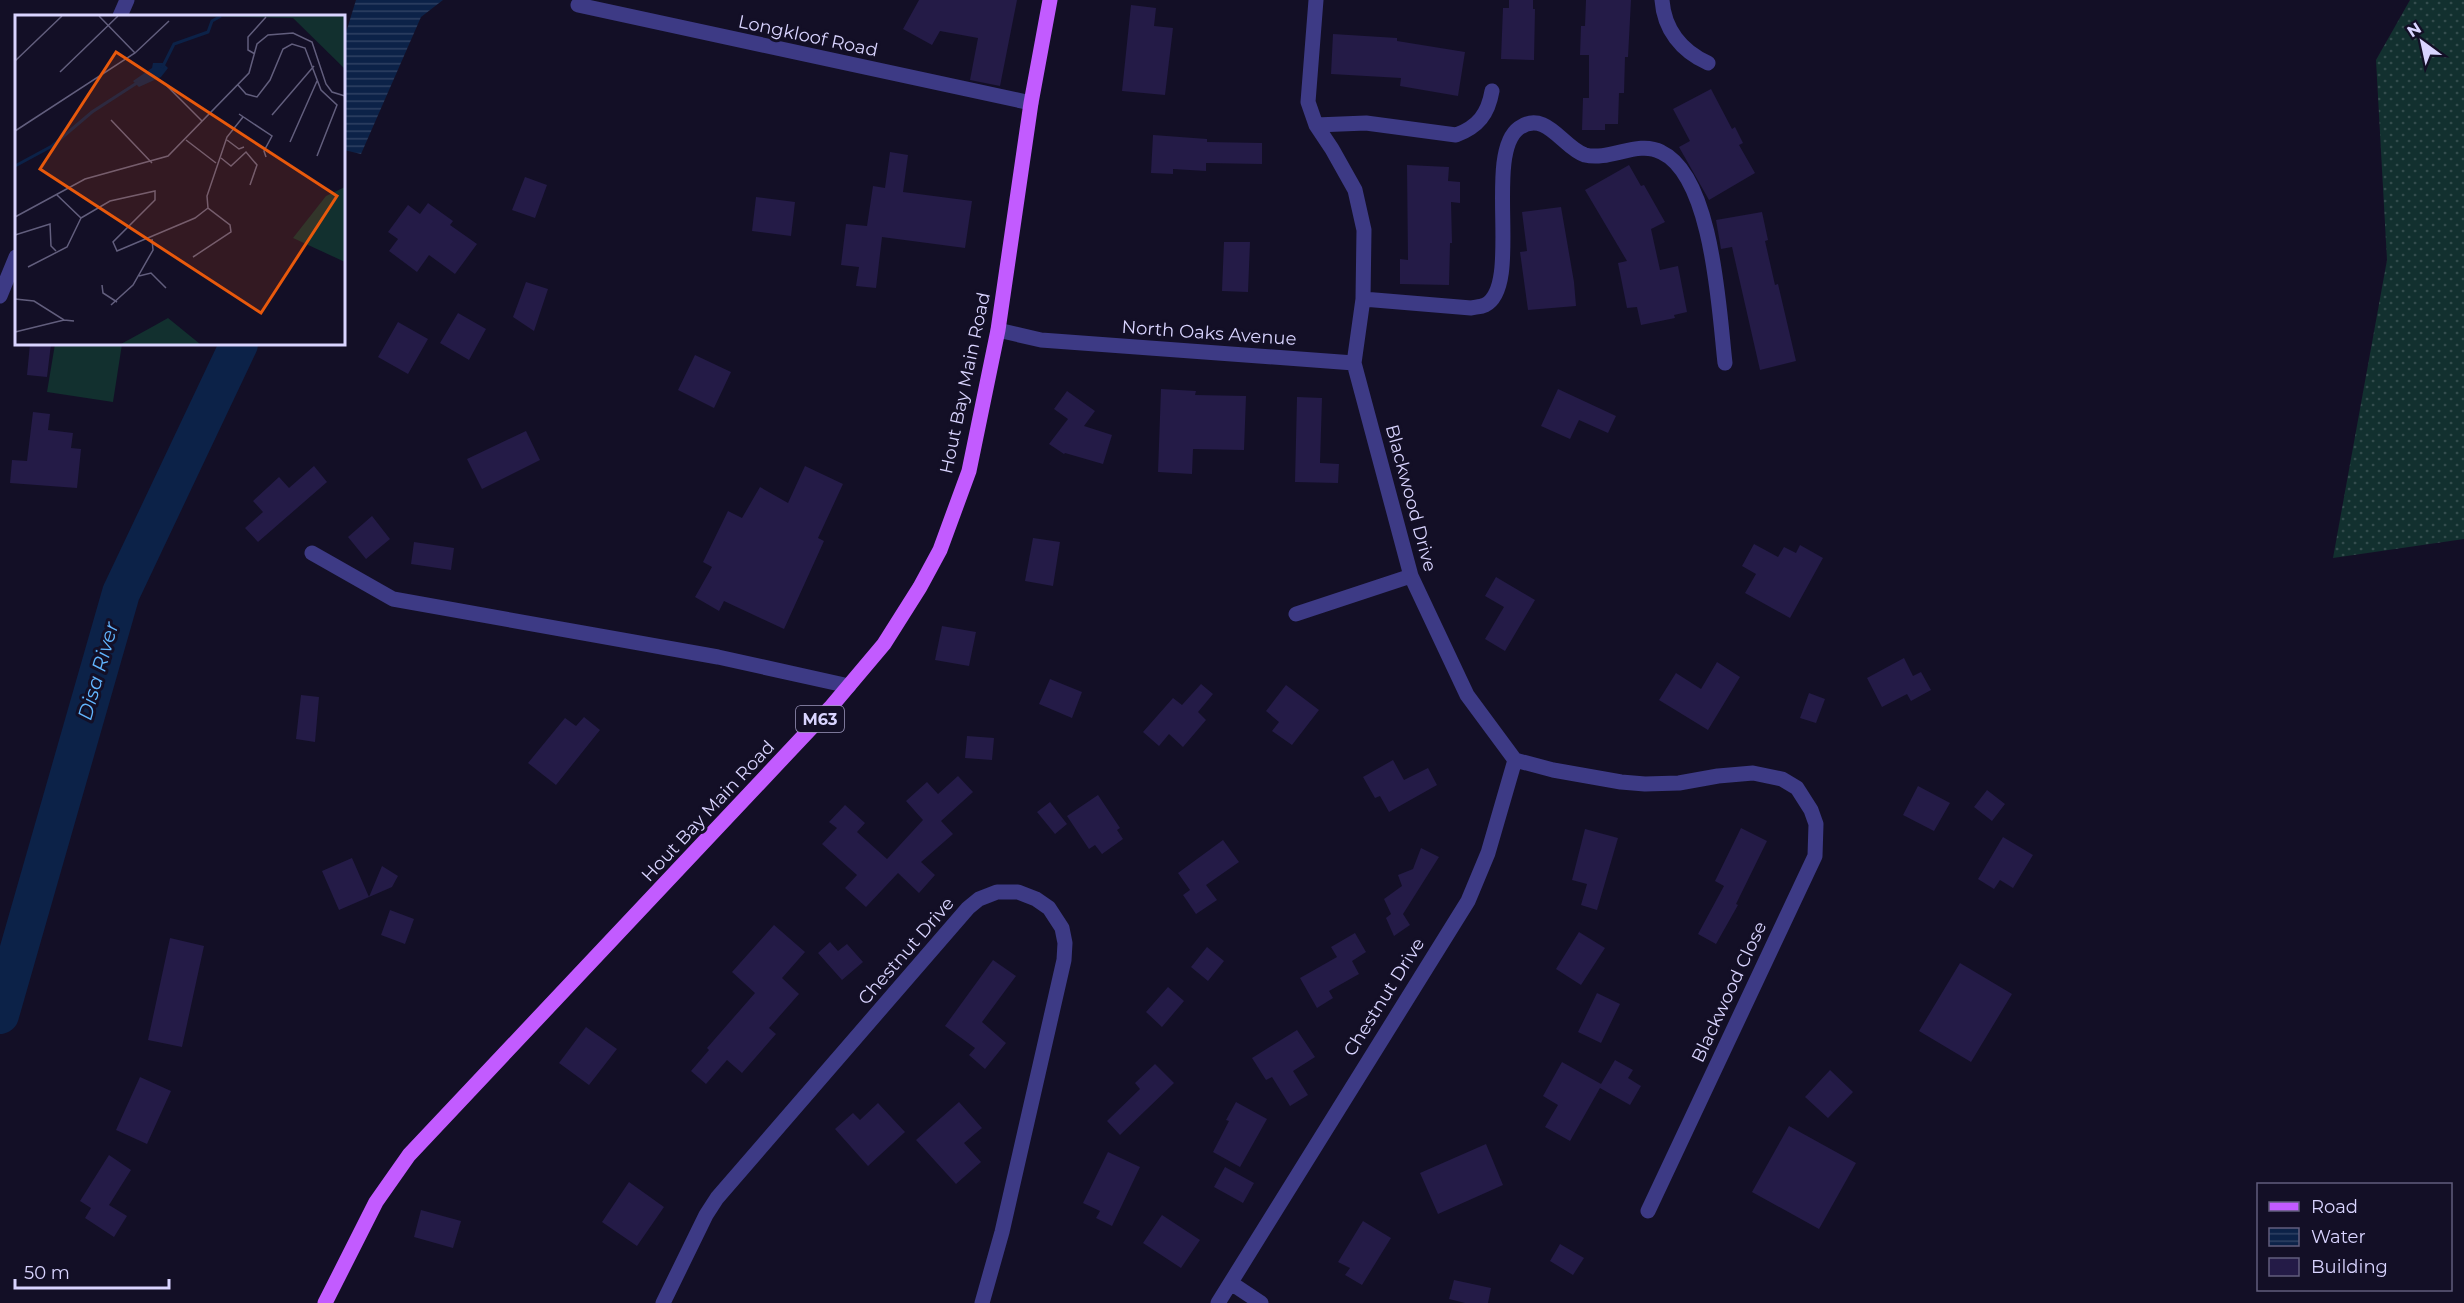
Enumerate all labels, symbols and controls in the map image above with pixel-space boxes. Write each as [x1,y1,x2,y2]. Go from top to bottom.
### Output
street label: Longkloof Road [736,10,880,62]
north arrow [2392,12,2452,72]
inset map [15,15,345,345]
text: N [2404,18,2425,41]
street label: Hout Bay Main Road [935,290,995,476]
street label: North Oaks Avenue [1121,316,1297,350]
street label: Blackwood Drive [1381,422,1441,574]
water label: Disa River [73,618,124,723]
road number: M63 [796,706,844,732]
street label: Hout Bay Main Road [637,736,779,886]
street label: Chestnut Drive [853,893,959,1009]
street label: Blackwood Close [1687,918,1771,1066]
street label: Chestnut Drive [1339,934,1429,1060]
legend [2257,1183,2452,1291]
text: Road [2311,1196,2358,1218]
text: Water [2311,1226,2366,1248]
scale bar [15,1252,170,1290]
text: Building [2311,1256,2388,1278]
text: 50 m [24,1262,70,1284]

